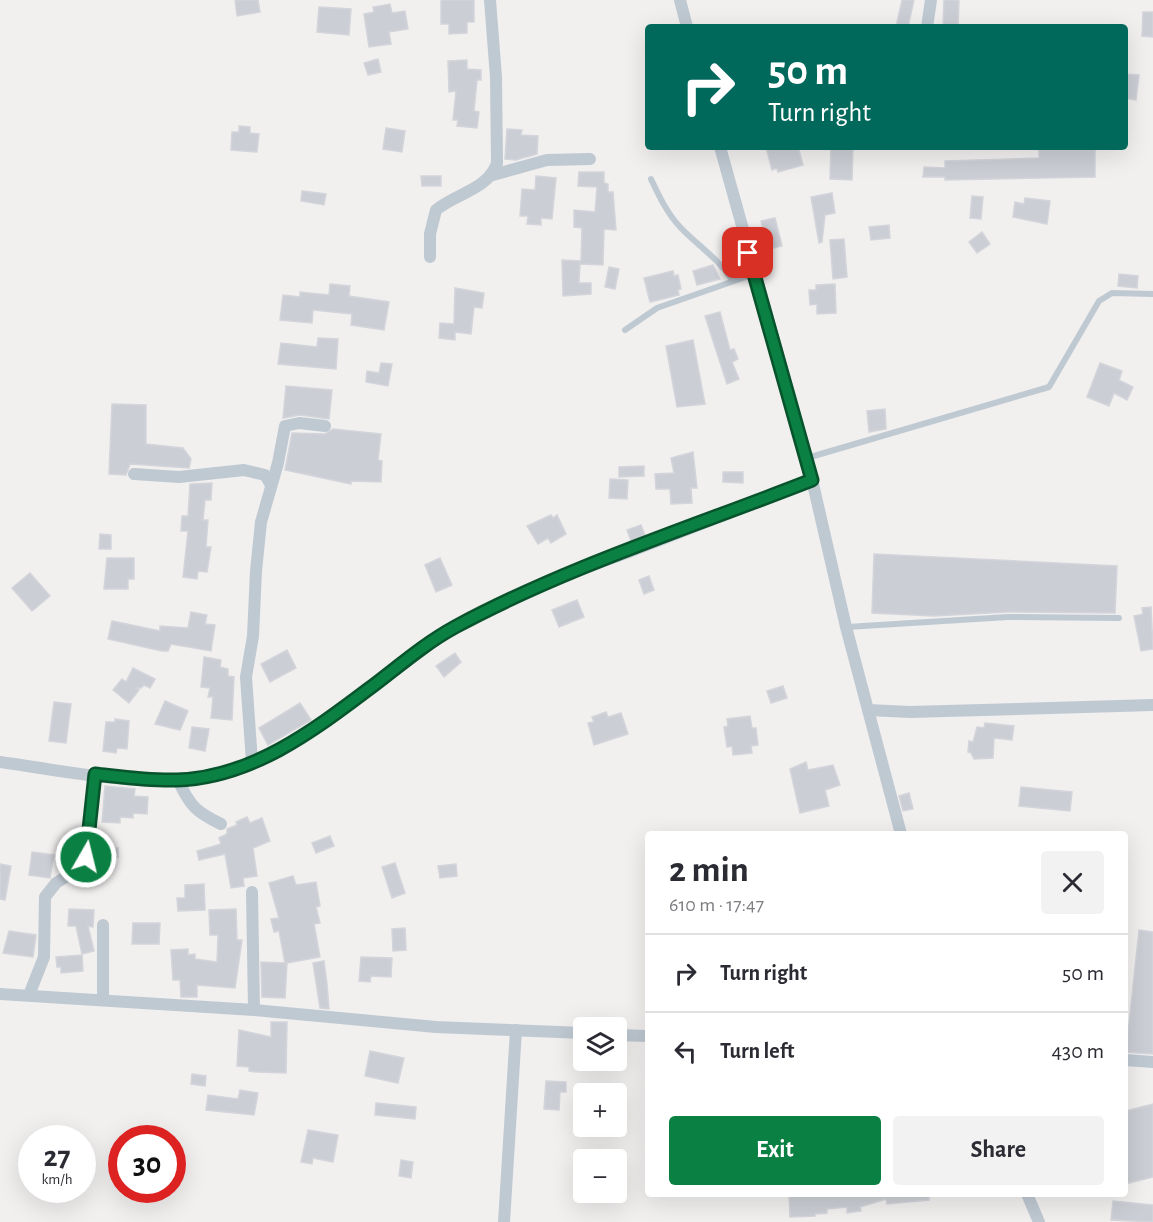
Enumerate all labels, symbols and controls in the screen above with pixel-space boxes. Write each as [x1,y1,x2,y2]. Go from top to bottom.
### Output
icon: right [669,48,747,126]
text: 50 m [768,50,848,92]
text: Turn right [768,99,871,126]
pin [722,227,773,278]
icon: arrive [731,236,764,269]
position arrow [54,825,118,889]
button: close [1041,851,1104,914]
text: 2 min [669,852,749,888]
text: 610 m · 17:47 [669,895,764,915]
icon: right [669,957,702,990]
text: Turn right [720,962,807,984]
text: 50 m [1062,962,1104,984]
map controls [573,1017,627,1203]
button: layers [573,1017,627,1071]
icon: left [669,1035,702,1068]
text: Turn left [720,1040,794,1062]
text: 430 m [1052,1040,1104,1062]
button: + [573,1083,627,1137]
button: Exit [669,1116,881,1185]
button: Share [893,1116,1104,1185]
speed limit sign: 30 [108,1125,186,1203]
text: 27 [43,1142,71,1172]
button: − [573,1149,627,1203]
text: km/h [42,1172,72,1187]

